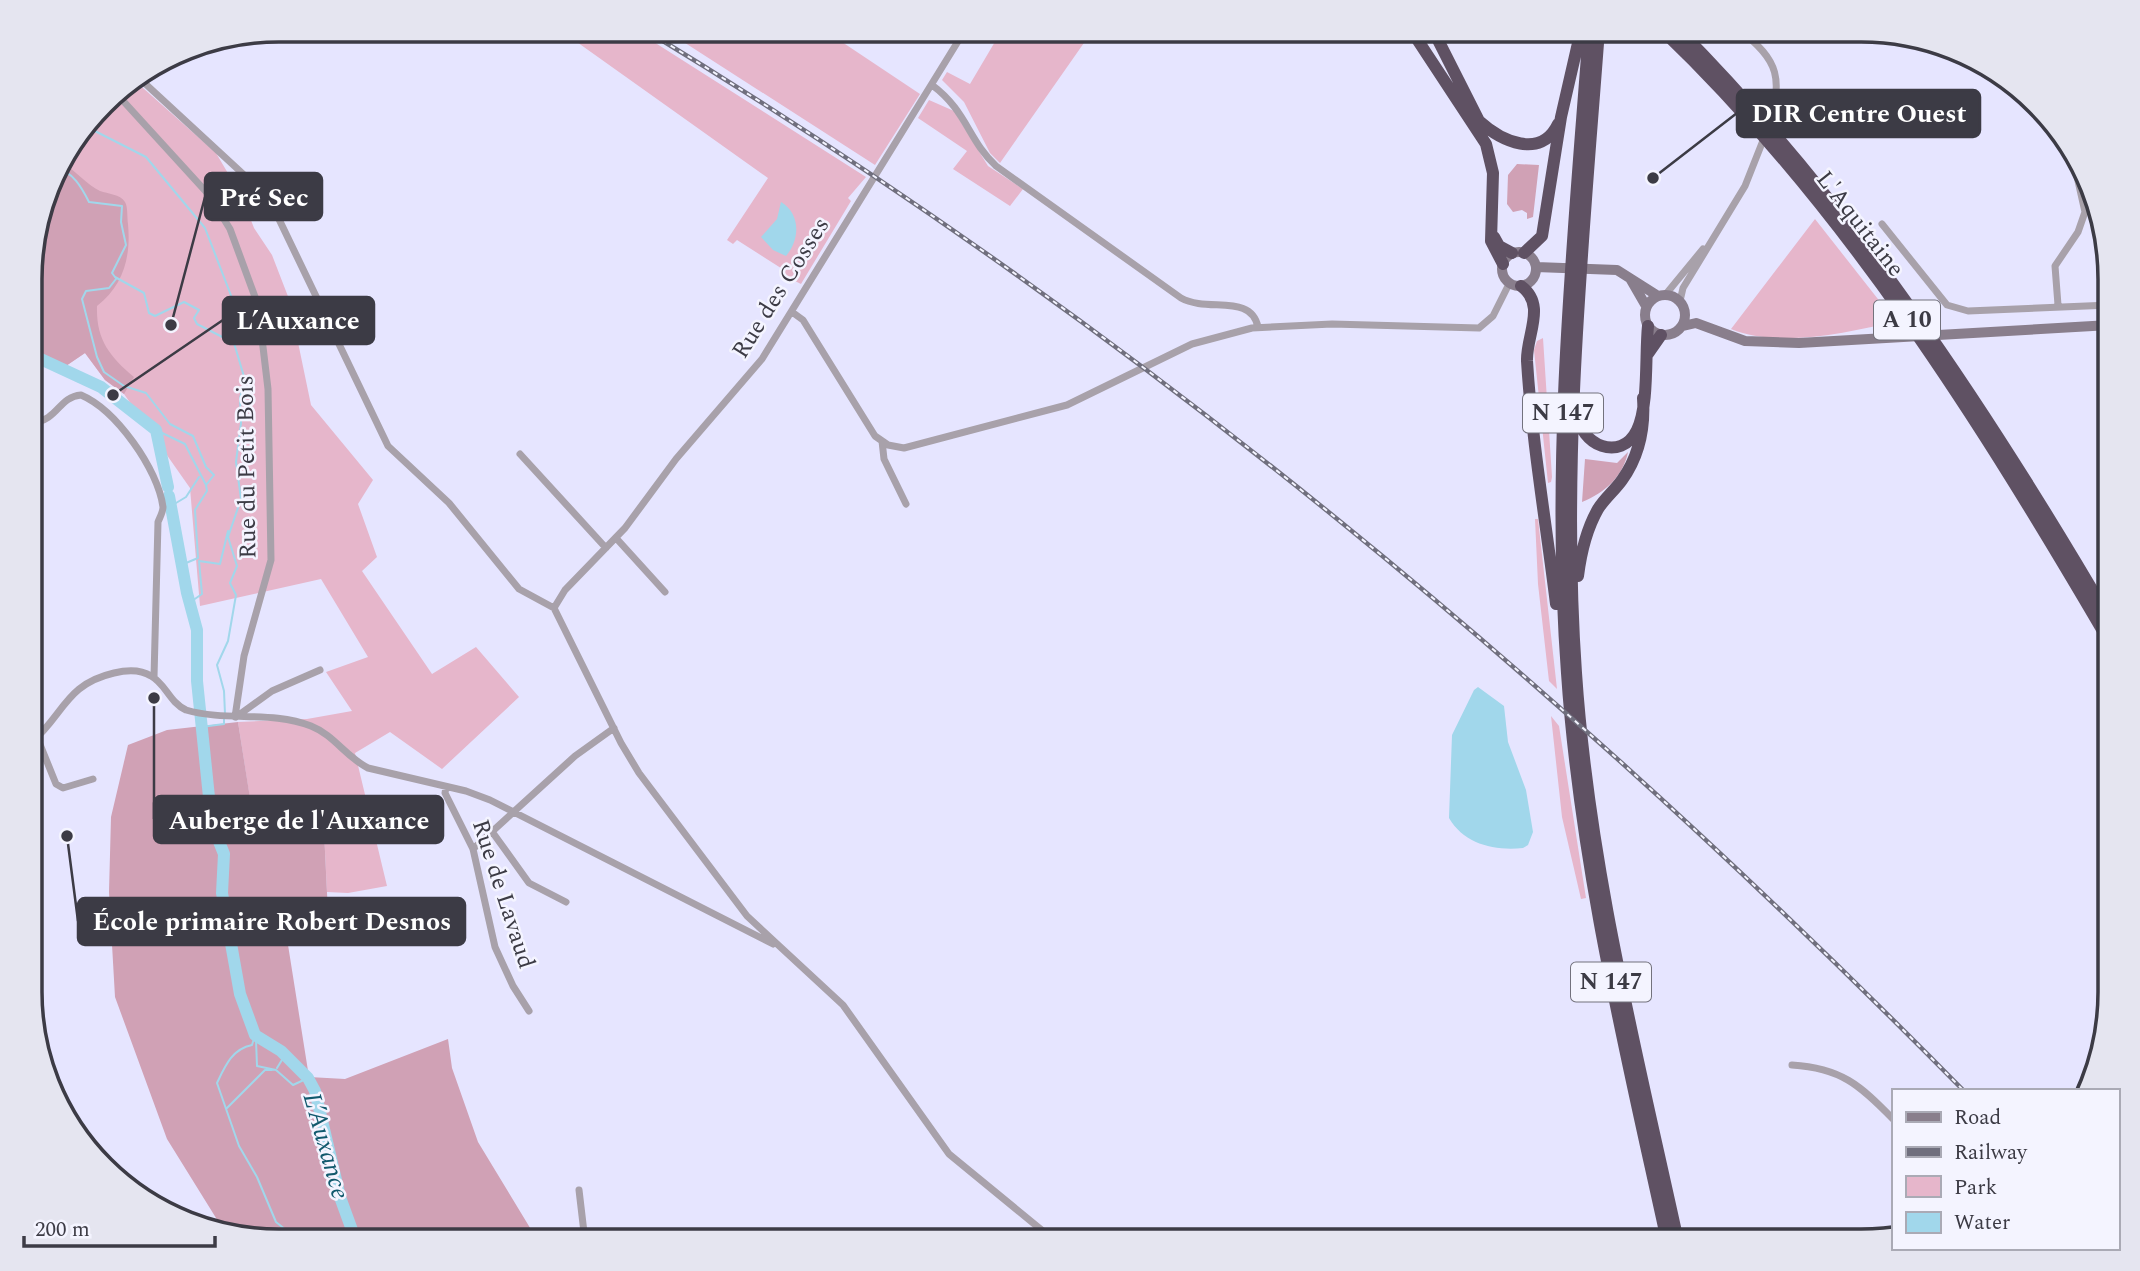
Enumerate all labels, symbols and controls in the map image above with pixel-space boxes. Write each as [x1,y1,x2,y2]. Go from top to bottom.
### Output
callout: DIR Centre Ouest [1737,90,1980,137]
text: DIR Centre Ouest [1751,94,1967,134]
street label: L'Aquitaine [1807,163,1913,285]
callout: Pré Sec [205,173,322,220]
text: Pré Sec [219,178,309,218]
street label: Rue des Cosses [723,210,839,366]
callout: L’Auxance [223,297,374,344]
road number: A 10 [1874,300,1940,340]
text: L’Auxance [236,301,360,341]
street label: Rue du Petit Bois [227,375,267,559]
road number: N 147 [1523,394,1603,432]
callout: Auberge de l'Auxance [154,796,443,843]
text: Auberge de l'Auxance [169,801,429,841]
street label: Rue de Lavaud [462,815,544,973]
callout: École primaire Robert Desnos [78,898,465,945]
text: École primaire Robert Desnos [93,902,451,942]
road number: N 147 [1571,962,1651,1001]
water label: L’Auxance [292,1088,360,1204]
legend [1892,1089,2119,1250]
text: Road [1954,1102,2001,1134]
text: Railway [1954,1137,2028,1169]
text: Park [1954,1172,1998,1204]
scale bar [24,1204,215,1248]
text: Water [1954,1207,2010,1239]
text: 200 m [35,1214,90,1246]

